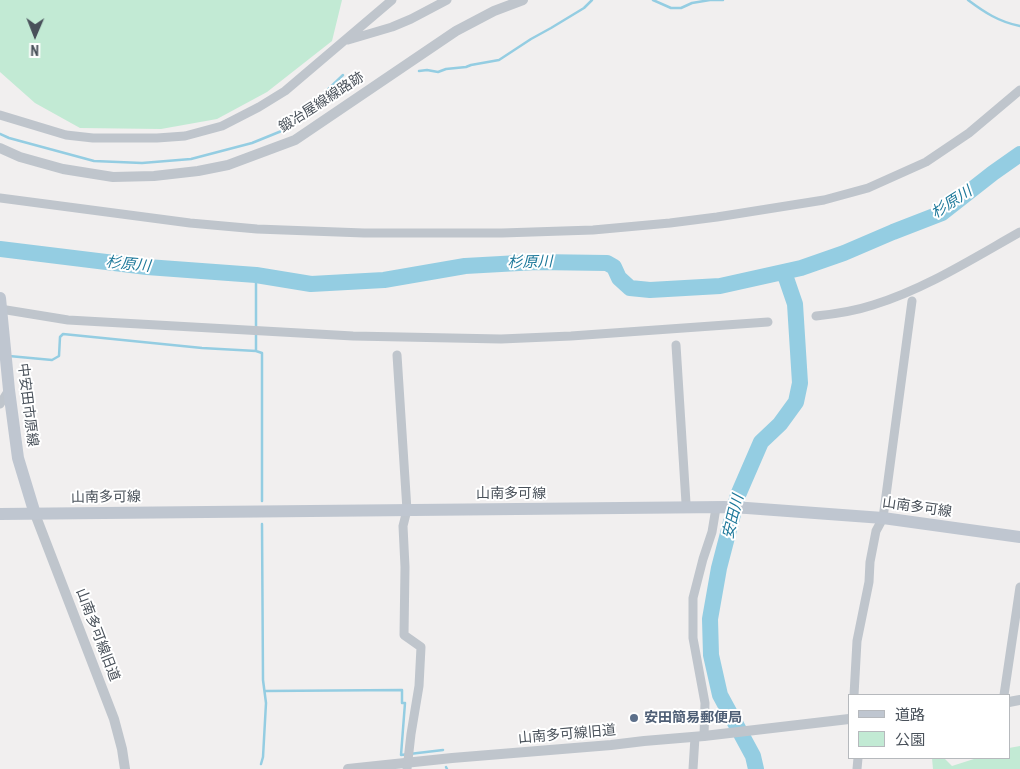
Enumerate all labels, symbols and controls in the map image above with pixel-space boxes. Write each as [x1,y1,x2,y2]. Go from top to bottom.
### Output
north arrow [10,10,60,60]
text: N [30,42,39,58]
street label: 鍛冶屋線線路跡 [276,69,368,137]
water label: 杉原川 [928,183,976,223]
water label: 杉原川 [105,254,151,276]
water label: 杉原川 [507,254,553,272]
street label: 中安田市原線 [14,362,40,448]
street label: 山南多可線 [476,486,546,502]
street label: 山南多可線 [71,489,141,507]
water label: 安田川 [720,493,748,541]
street label: 山南多可線 [881,495,953,521]
street label: 山南多可線旧道 [72,586,122,684]
legend [848,694,1010,759]
text: 道路 [895,706,925,724]
place label: 安田簡易郵便局 [644,710,742,726]
marker: 安田簡易郵便局 [628,712,640,724]
street label: 山南多可線旧道 [517,722,617,748]
text: 公園 [895,731,925,749]

